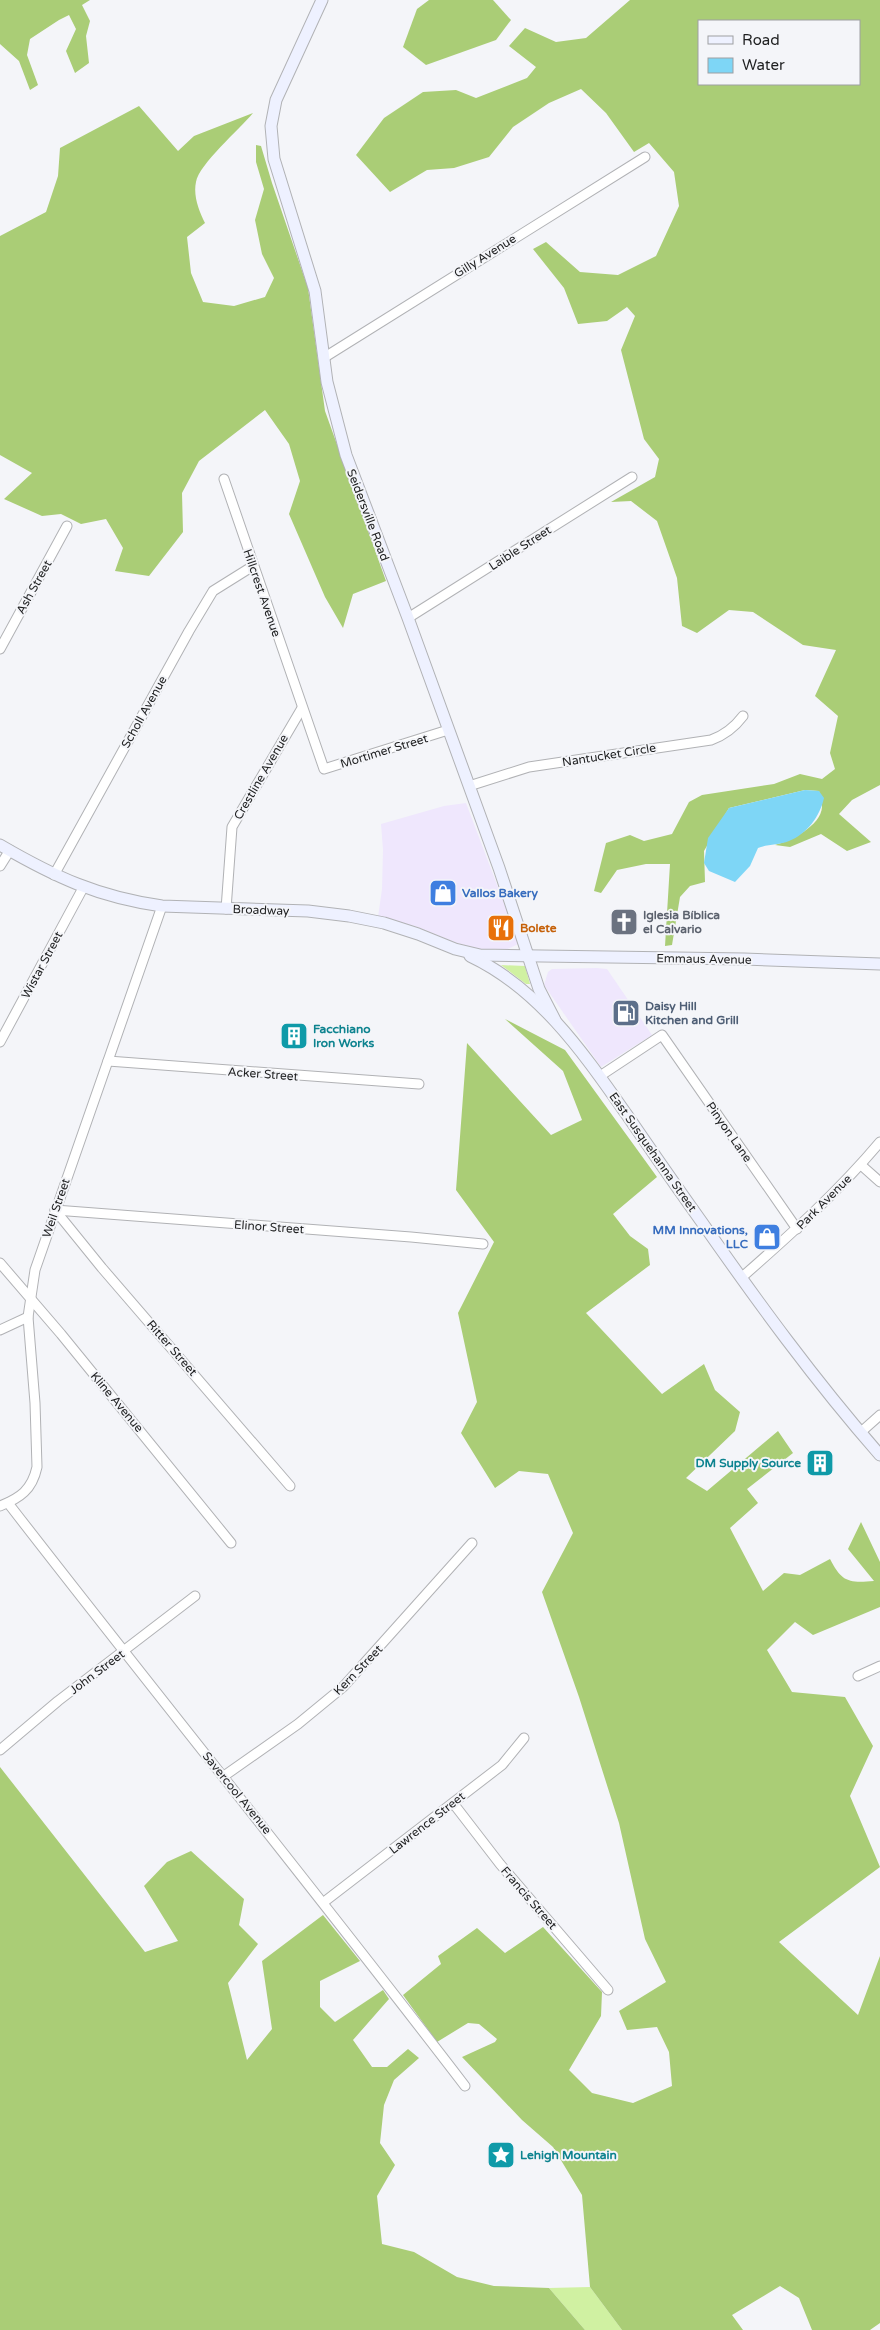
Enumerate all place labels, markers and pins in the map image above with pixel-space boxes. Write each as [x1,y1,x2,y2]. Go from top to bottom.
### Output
shop icon: Vallos Bakery [428,878,458,908]
place label: Vallos Bakery [462,886,538,901]
church icon: Iglesia Bíblica el Calvario [609,907,639,937]
place label: Iglesia Bíblica el Calvario [643,908,720,936]
restaurant icon: Bolete [486,913,516,943]
place label: Bolete [520,921,557,935]
fuel station icon: Daisy Hill Kitchen and Grill [611,998,641,1028]
place label: Daisy Hill Kitchen and Grill [645,999,739,1027]
building icon: Facchiano Iron Works [279,1021,309,1051]
place label: Facchiano Iron Works [313,1022,374,1050]
shop icon: MM Innovations, LLC [752,1222,782,1252]
place label: MM Innovations, LLC [653,1223,749,1251]
building icon: DM Supply Source [805,1448,835,1478]
place label: DM Supply Source [695,1456,801,1471]
place icon: Lehigh Mountain [486,2140,516,2170]
place label: Lehigh Mountain [520,2148,617,2163]

